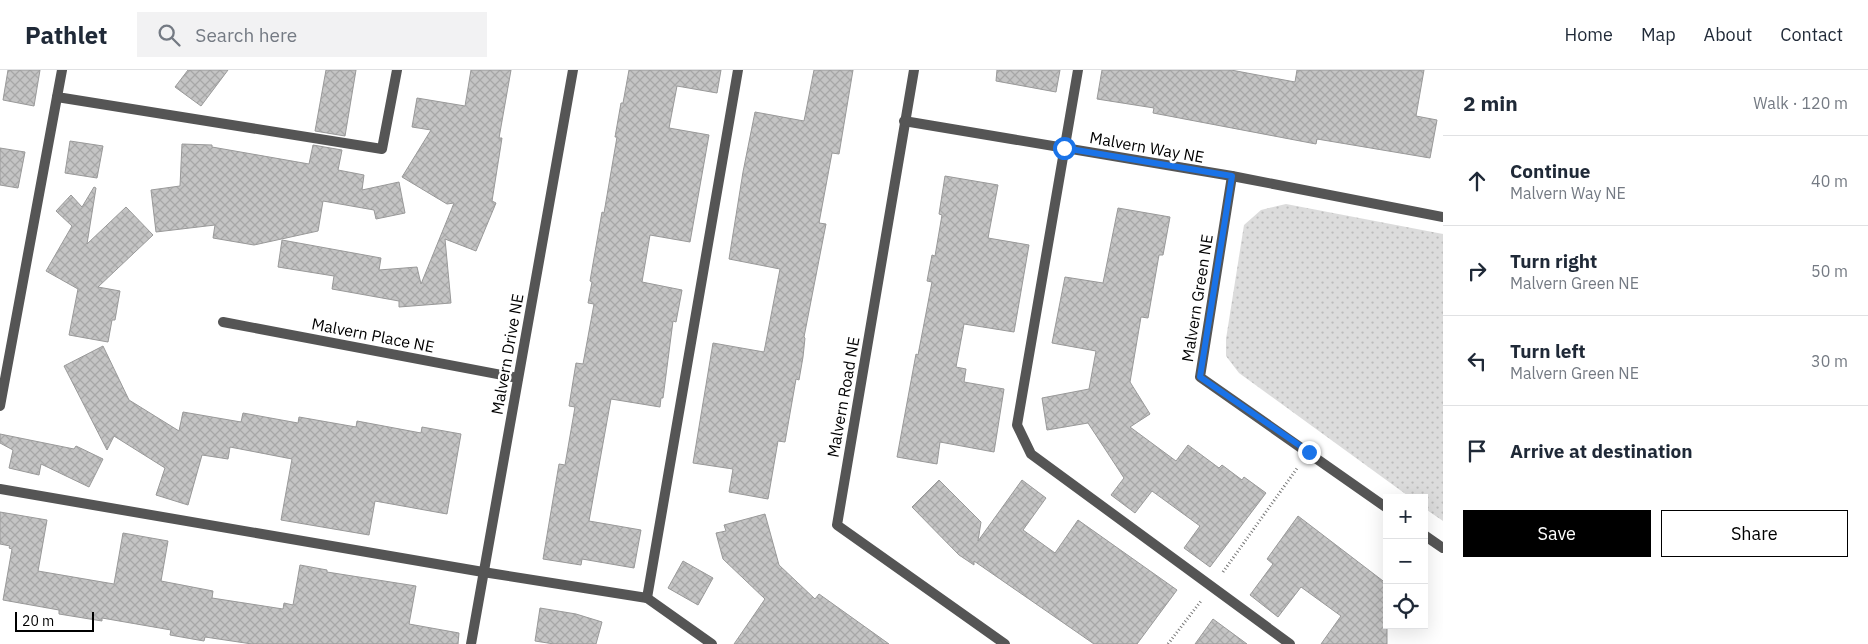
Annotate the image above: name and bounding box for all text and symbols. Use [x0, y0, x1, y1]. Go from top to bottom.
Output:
search box [137, 12, 487, 57]
text: Pathlet [25, 19, 107, 51]
icon: search [155, 21, 183, 49]
text: Search here [195, 23, 297, 47]
text: Home [1565, 23, 1613, 46]
text: Map [1641, 23, 1676, 46]
text: About [1704, 23, 1752, 46]
text: Contact [1780, 23, 1843, 46]
text: 2 min [1463, 89, 1518, 117]
text: Walk · 120 m [1753, 93, 1848, 113]
street label: Malvern Way NE [1088, 127, 1206, 167]
route start [1053, 137, 1076, 160]
text: Continue [1510, 159, 1590, 183]
icon: ahead [1463, 167, 1491, 195]
text: 40 m [1811, 171, 1848, 191]
text: Malvern Way NE [1510, 183, 1626, 203]
street label: Malvern Green NE [1177, 233, 1217, 363]
text: Turn right [1510, 249, 1597, 273]
icon: right [1463, 257, 1491, 285]
text: 50 m [1811, 261, 1848, 281]
text: Malvern Green NE [1510, 273, 1639, 293]
street label: Malvern Drive NE [487, 292, 527, 416]
street label: Malvern Place NE [310, 313, 436, 357]
street label: Malvern Road NE [823, 335, 863, 459]
text: Turn left [1510, 339, 1586, 363]
icon: left [1463, 347, 1491, 375]
text: 30 m [1811, 351, 1848, 371]
text: Malvern Green NE [1510, 363, 1639, 383]
icon: arrive [1463, 437, 1491, 465]
text: Arrive at destination [1510, 439, 1693, 463]
route end [1298, 441, 1321, 464]
map controls [1383, 494, 1428, 629]
button: + [1383, 494, 1428, 539]
button: Save [1463, 510, 1651, 557]
button: Share [1661, 510, 1848, 557]
button: − [1383, 539, 1428, 584]
button: locate [1383, 584, 1428, 629]
scale bar [15, 609, 94, 632]
text: 20 m [22, 612, 54, 630]

